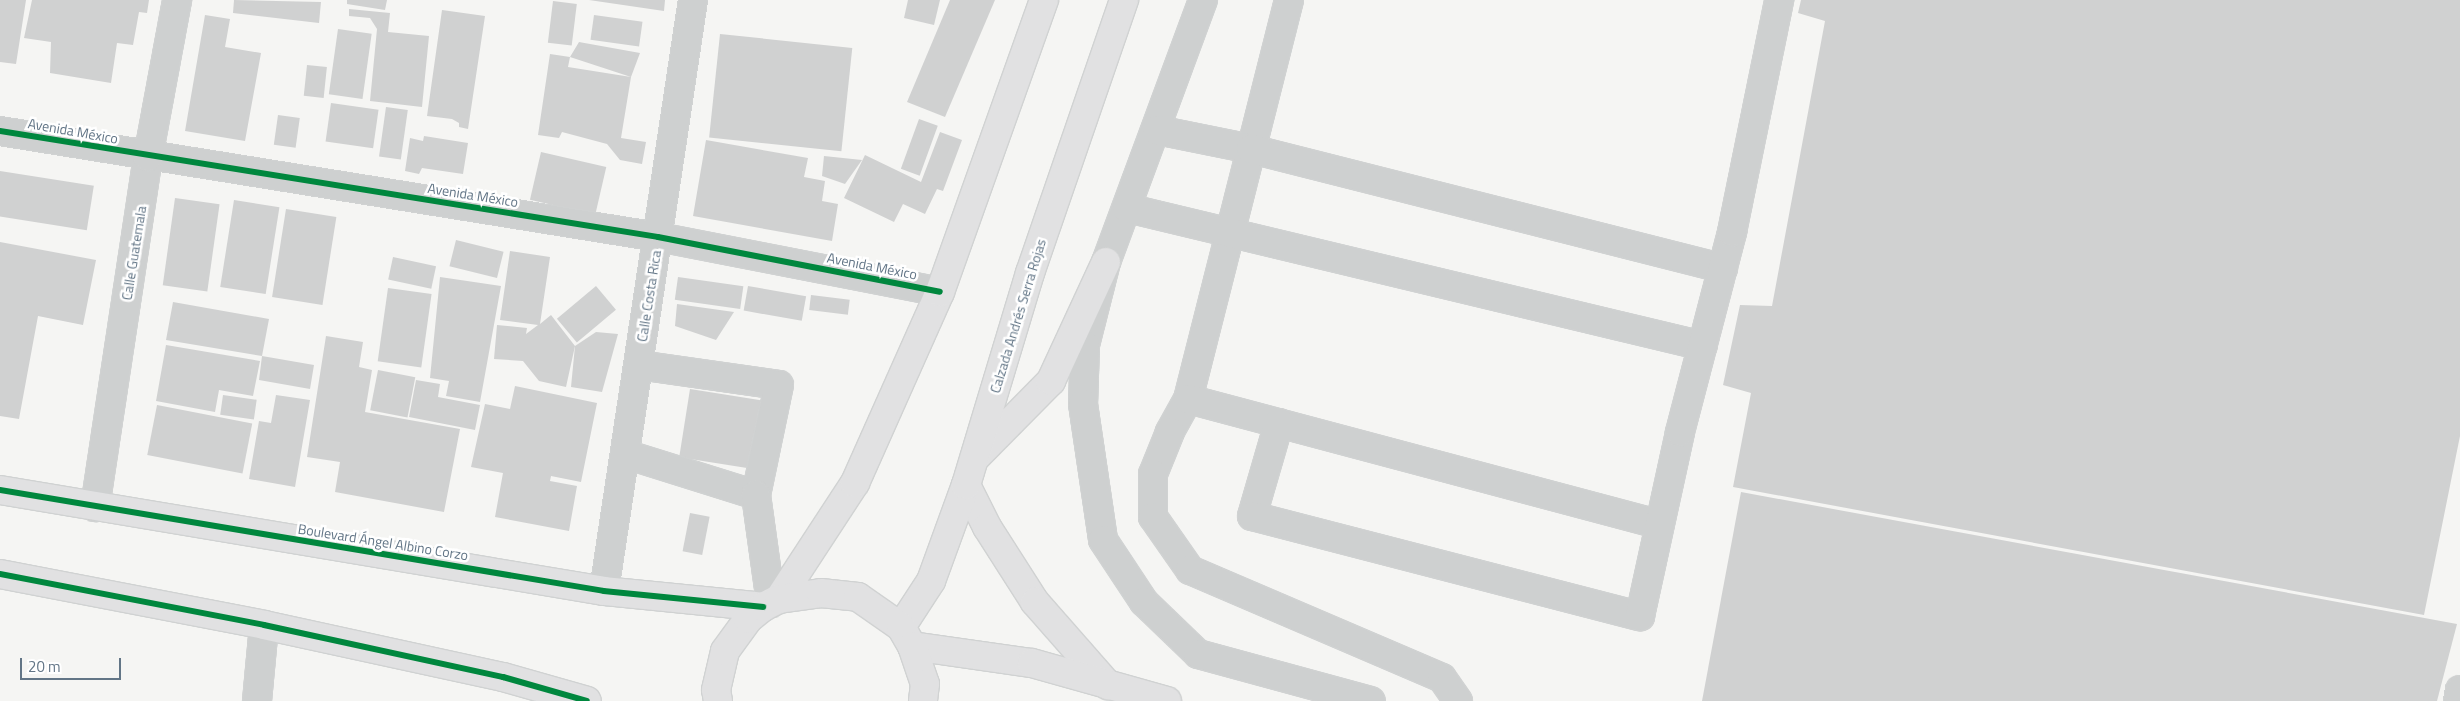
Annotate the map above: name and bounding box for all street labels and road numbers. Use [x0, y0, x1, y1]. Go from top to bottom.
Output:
street label: Avenida México [27, 115, 119, 147]
street label: Avenida México [427, 180, 519, 210]
street label: Calle Guatemala [118, 205, 150, 301]
street label: Calzada Andrés Serra Rojas [987, 237, 1049, 395]
street label: Calle Costa Rica [633, 249, 665, 343]
street label: Avenida México [826, 249, 918, 283]
street label: Boulevard Ángel Albino Corzo [297, 520, 469, 564]

